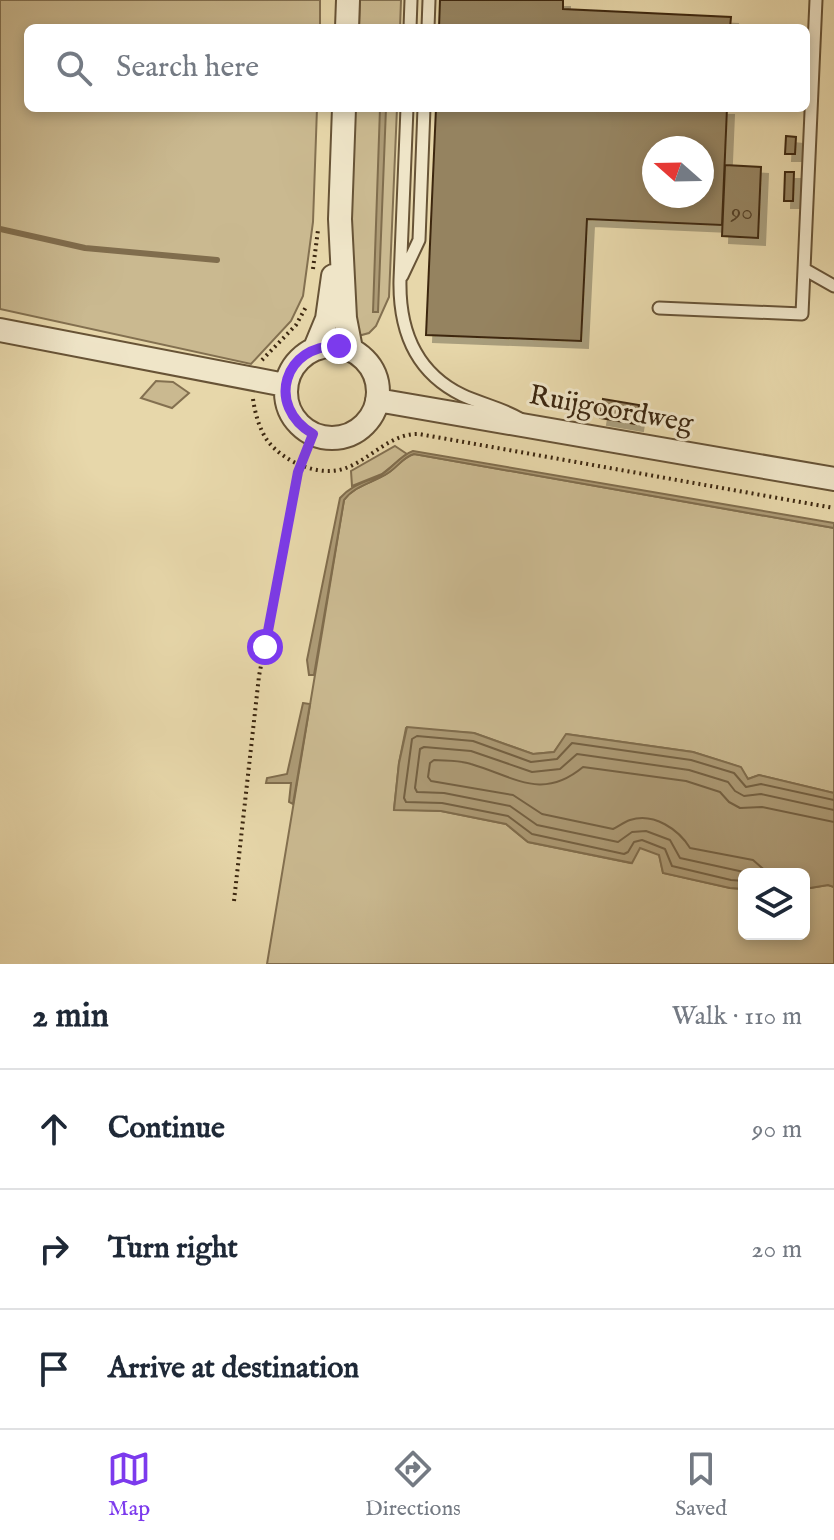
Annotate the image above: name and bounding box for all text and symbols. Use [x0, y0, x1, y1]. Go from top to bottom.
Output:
search box [24, 24, 810, 112]
icon: search [52, 46, 96, 90]
text: Search here [116, 49, 259, 87]
north arrow [642, 136, 714, 208]
house number: 90 [730, 197, 753, 228]
route end [321, 328, 357, 364]
street label: Ruijgoordweg [526, 378, 697, 442]
route start [247, 629, 283, 665]
map controls [738, 868, 810, 940]
button: layers [738, 868, 810, 940]
text: 2 min [32, 995, 109, 1038]
text: Walk · 110 m [672, 1000, 802, 1033]
icon: ahead [32, 1107, 76, 1151]
text: Continue [108, 1110, 225, 1148]
text: 90 m [752, 1113, 802, 1146]
icon: right [32, 1227, 76, 1271]
text: Turn right [108, 1230, 238, 1268]
text: 20 m [751, 1233, 802, 1266]
icon: arrive [32, 1347, 76, 1391]
text: Arrive at destination [108, 1350, 359, 1388]
tab: Map [107, 1447, 151, 1523]
tab: Directions [365, 1447, 461, 1523]
tab: Saved [675, 1447, 727, 1523]

